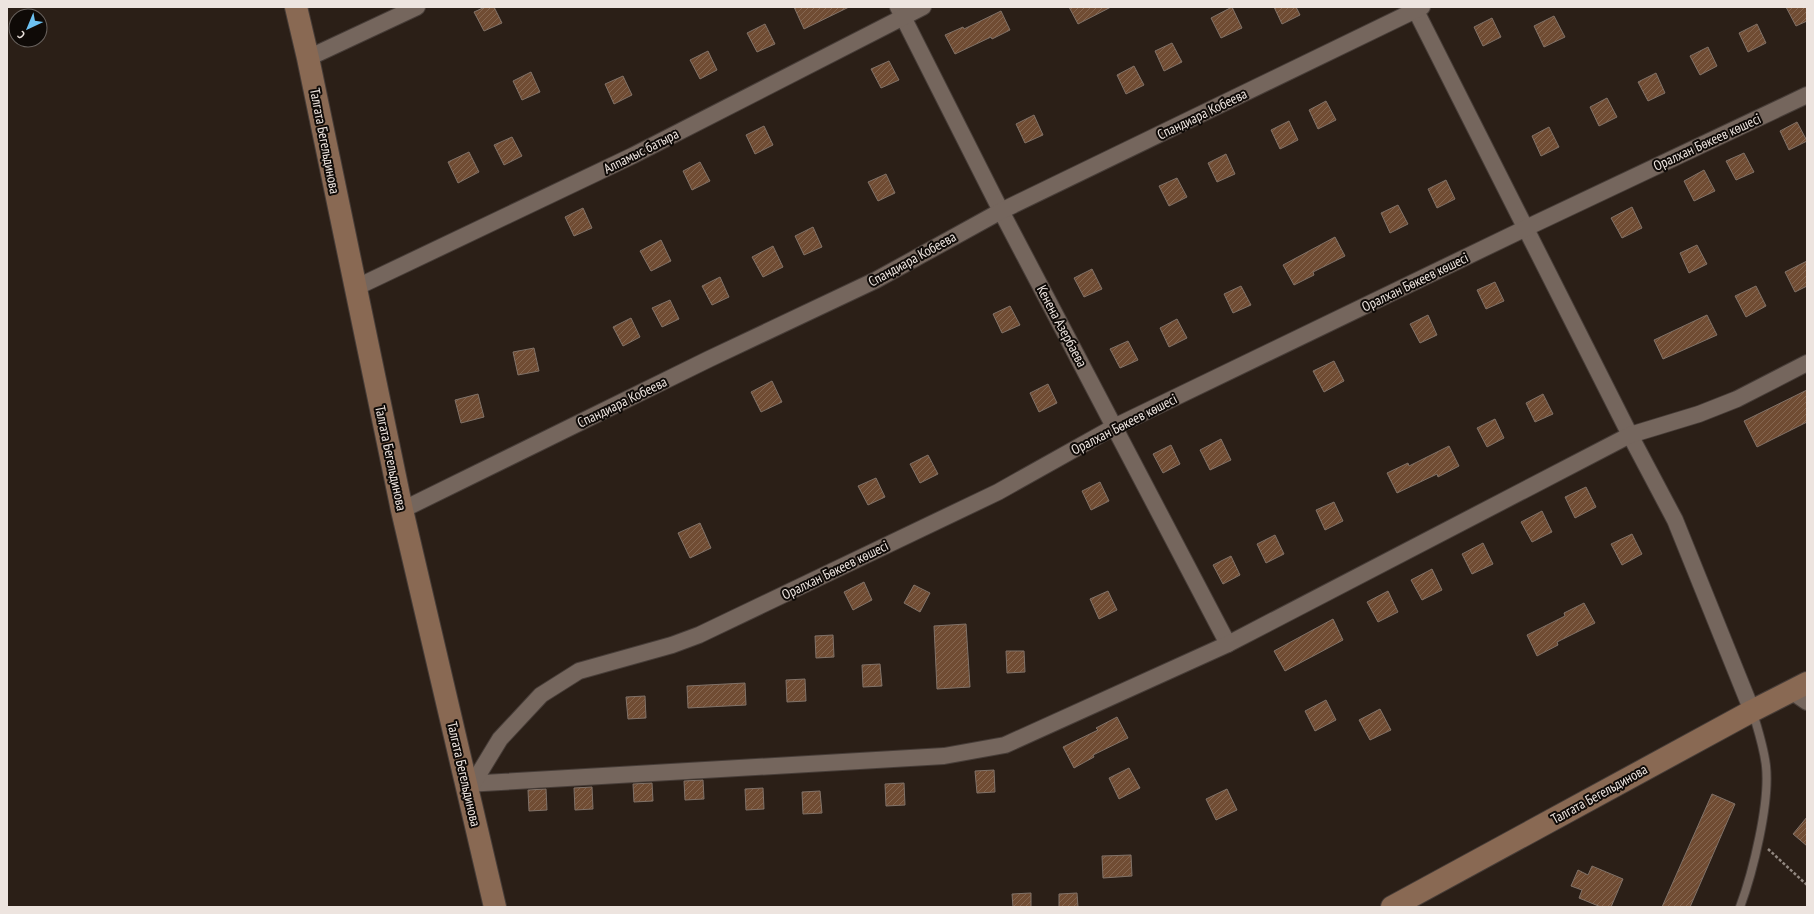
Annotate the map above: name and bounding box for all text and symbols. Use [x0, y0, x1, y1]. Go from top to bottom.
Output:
north arrow [8, 8, 48, 48]
text: С [14, 28, 28, 42]
street label: Спандиара Кобеева [1154, 84, 1250, 144]
street label: Талгата Бегельдинова [306, 87, 344, 195]
street label: Оралхан Бөкеев көшесі [1650, 109, 1764, 175]
street label: Алпамыс батыра [600, 124, 682, 178]
street label: Спандиара Кобеева [865, 227, 959, 291]
street label: Оралхан Бөкеев көшесі [1359, 248, 1471, 316]
street label: Кенена Азербаева [1033, 282, 1091, 370]
street label: Спандиара Кобеева [574, 372, 670, 432]
street label: Оралхан Бөкеев көшесі [1068, 390, 1180, 458]
street label: Талгата Бегельдинова [371, 404, 411, 512]
street label: Оралхан Бөкеев көшесі [779, 536, 891, 604]
street label: Талгата Бегельдинова [443, 720, 485, 828]
street label: Талгата Бегельдинова [1548, 760, 1650, 828]

